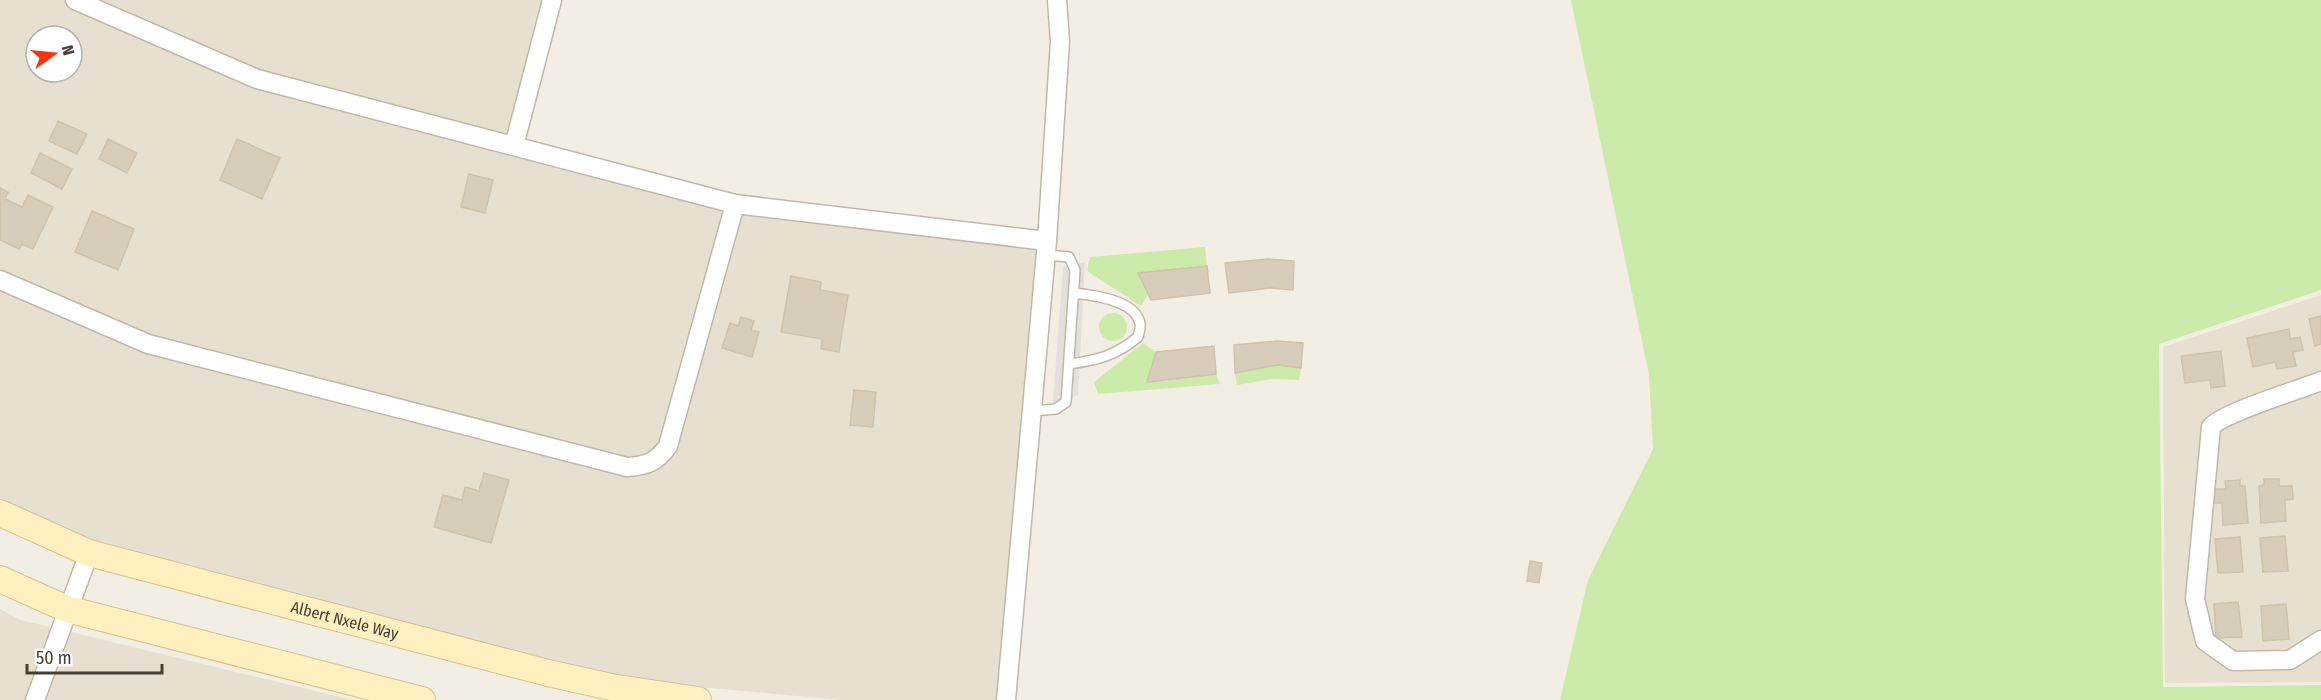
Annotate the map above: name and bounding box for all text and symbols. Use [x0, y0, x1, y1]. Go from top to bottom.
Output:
north arrow [24, 24, 84, 84]
text: N [58, 43, 78, 57]
street label: Albert Nxele Way [289, 597, 401, 644]
scale bar [27, 637, 162, 675]
text: 50 m [36, 647, 72, 669]

